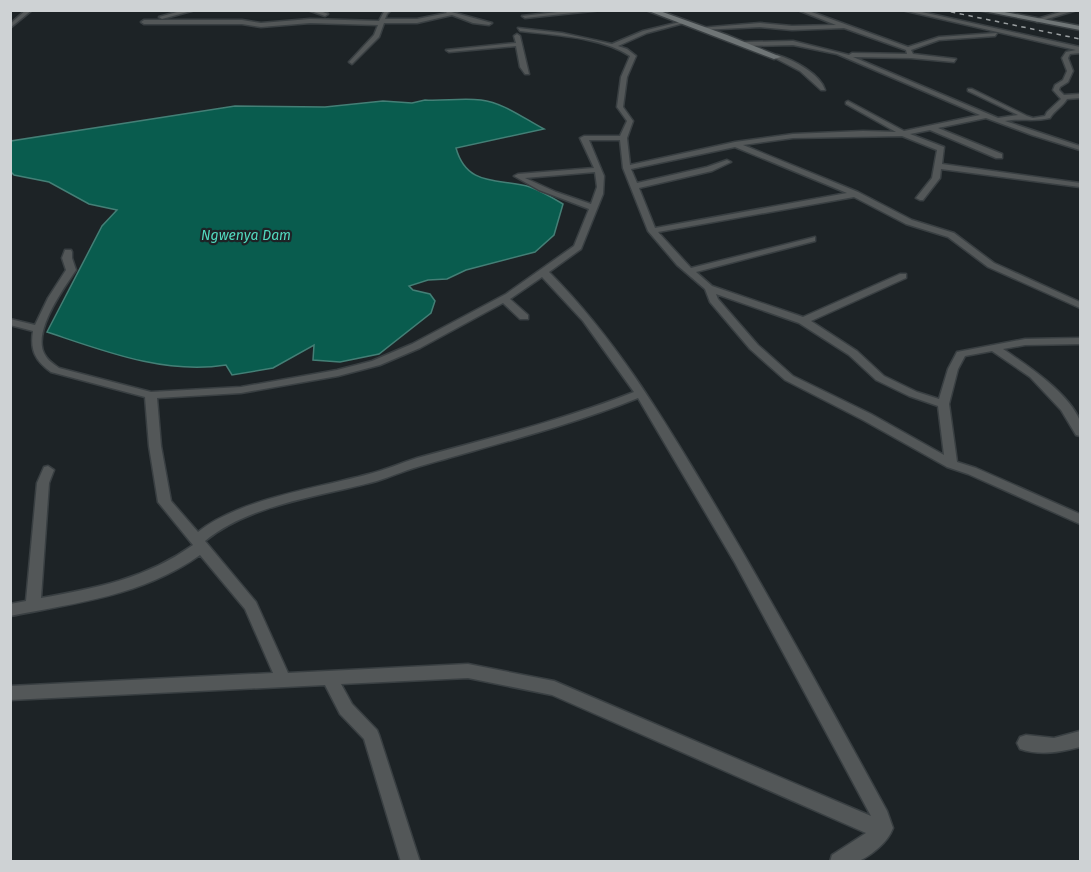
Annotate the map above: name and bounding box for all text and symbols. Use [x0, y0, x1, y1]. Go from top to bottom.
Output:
water label: Ngwenya Dam [201, 227, 291, 244]

